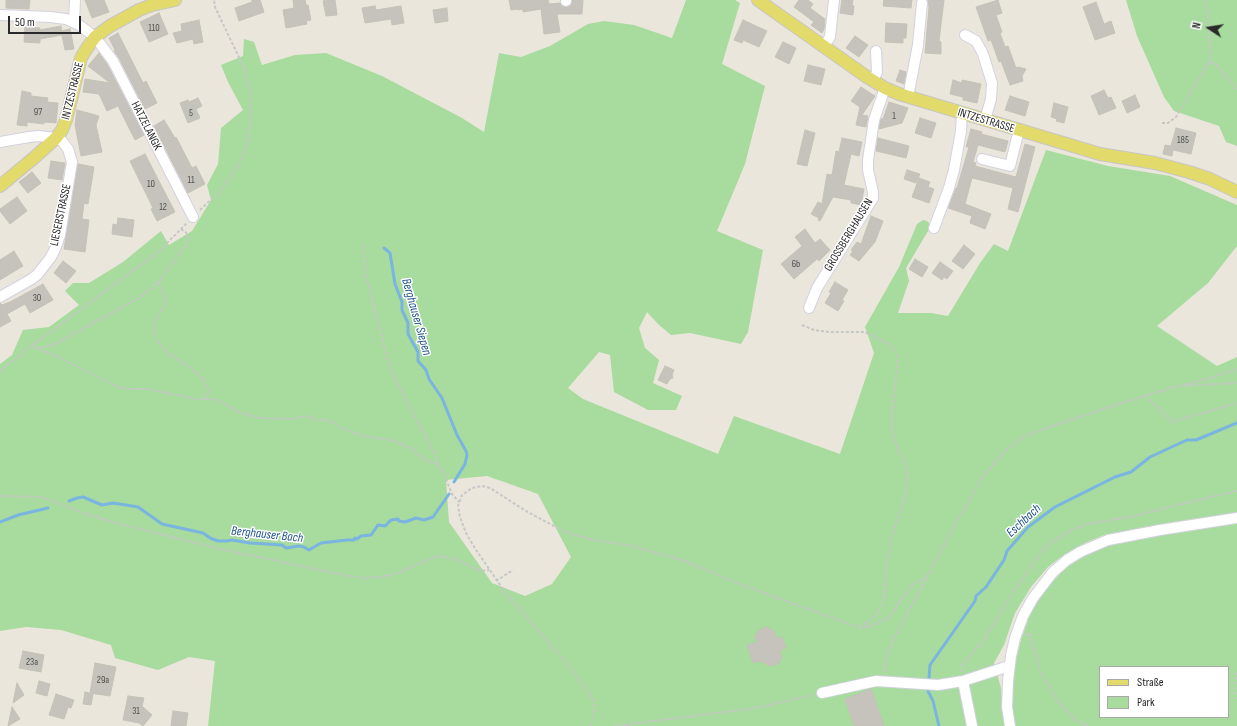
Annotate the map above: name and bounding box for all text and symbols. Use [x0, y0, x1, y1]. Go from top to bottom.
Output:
scale bar [10, 8, 83, 34]
north arrow [1189, 8, 1229, 48]
text: 50 m [15, 15, 35, 30]
text: N [1190, 21, 1204, 30]
house number: 110 [148, 22, 160, 34]
street label: INTZESTRASSE [59, 61, 87, 121]
street label: HATZELANGK [128, 99, 164, 153]
house number: 97 [34, 106, 42, 118]
street label: INTZESTRASSE [956, 106, 1016, 136]
house number: 5 [189, 107, 193, 119]
house number: 1 [892, 110, 896, 122]
house number: 185 [1177, 134, 1189, 146]
house number: 11 [188, 174, 194, 186]
house number: 10 [147, 178, 155, 190]
street label: LIESERSTRASSE [47, 183, 75, 247]
street label: GROSSBERGHAUSEN [822, 196, 876, 274]
house number: 12 [159, 201, 167, 213]
house number: 6b [792, 258, 800, 270]
water label: Berghauser Siepen [398, 277, 434, 357]
house number: 30 [33, 292, 41, 304]
water label: Eschbach [1004, 501, 1044, 541]
water label: Berghauser Bach [230, 523, 304, 547]
house number: 23a [26, 656, 38, 668]
legend [1099, 666, 1229, 718]
house number: 29a [97, 674, 109, 686]
text: Straße [1137, 675, 1164, 690]
text: Park [1137, 695, 1155, 710]
house number: 31 [132, 705, 140, 717]

